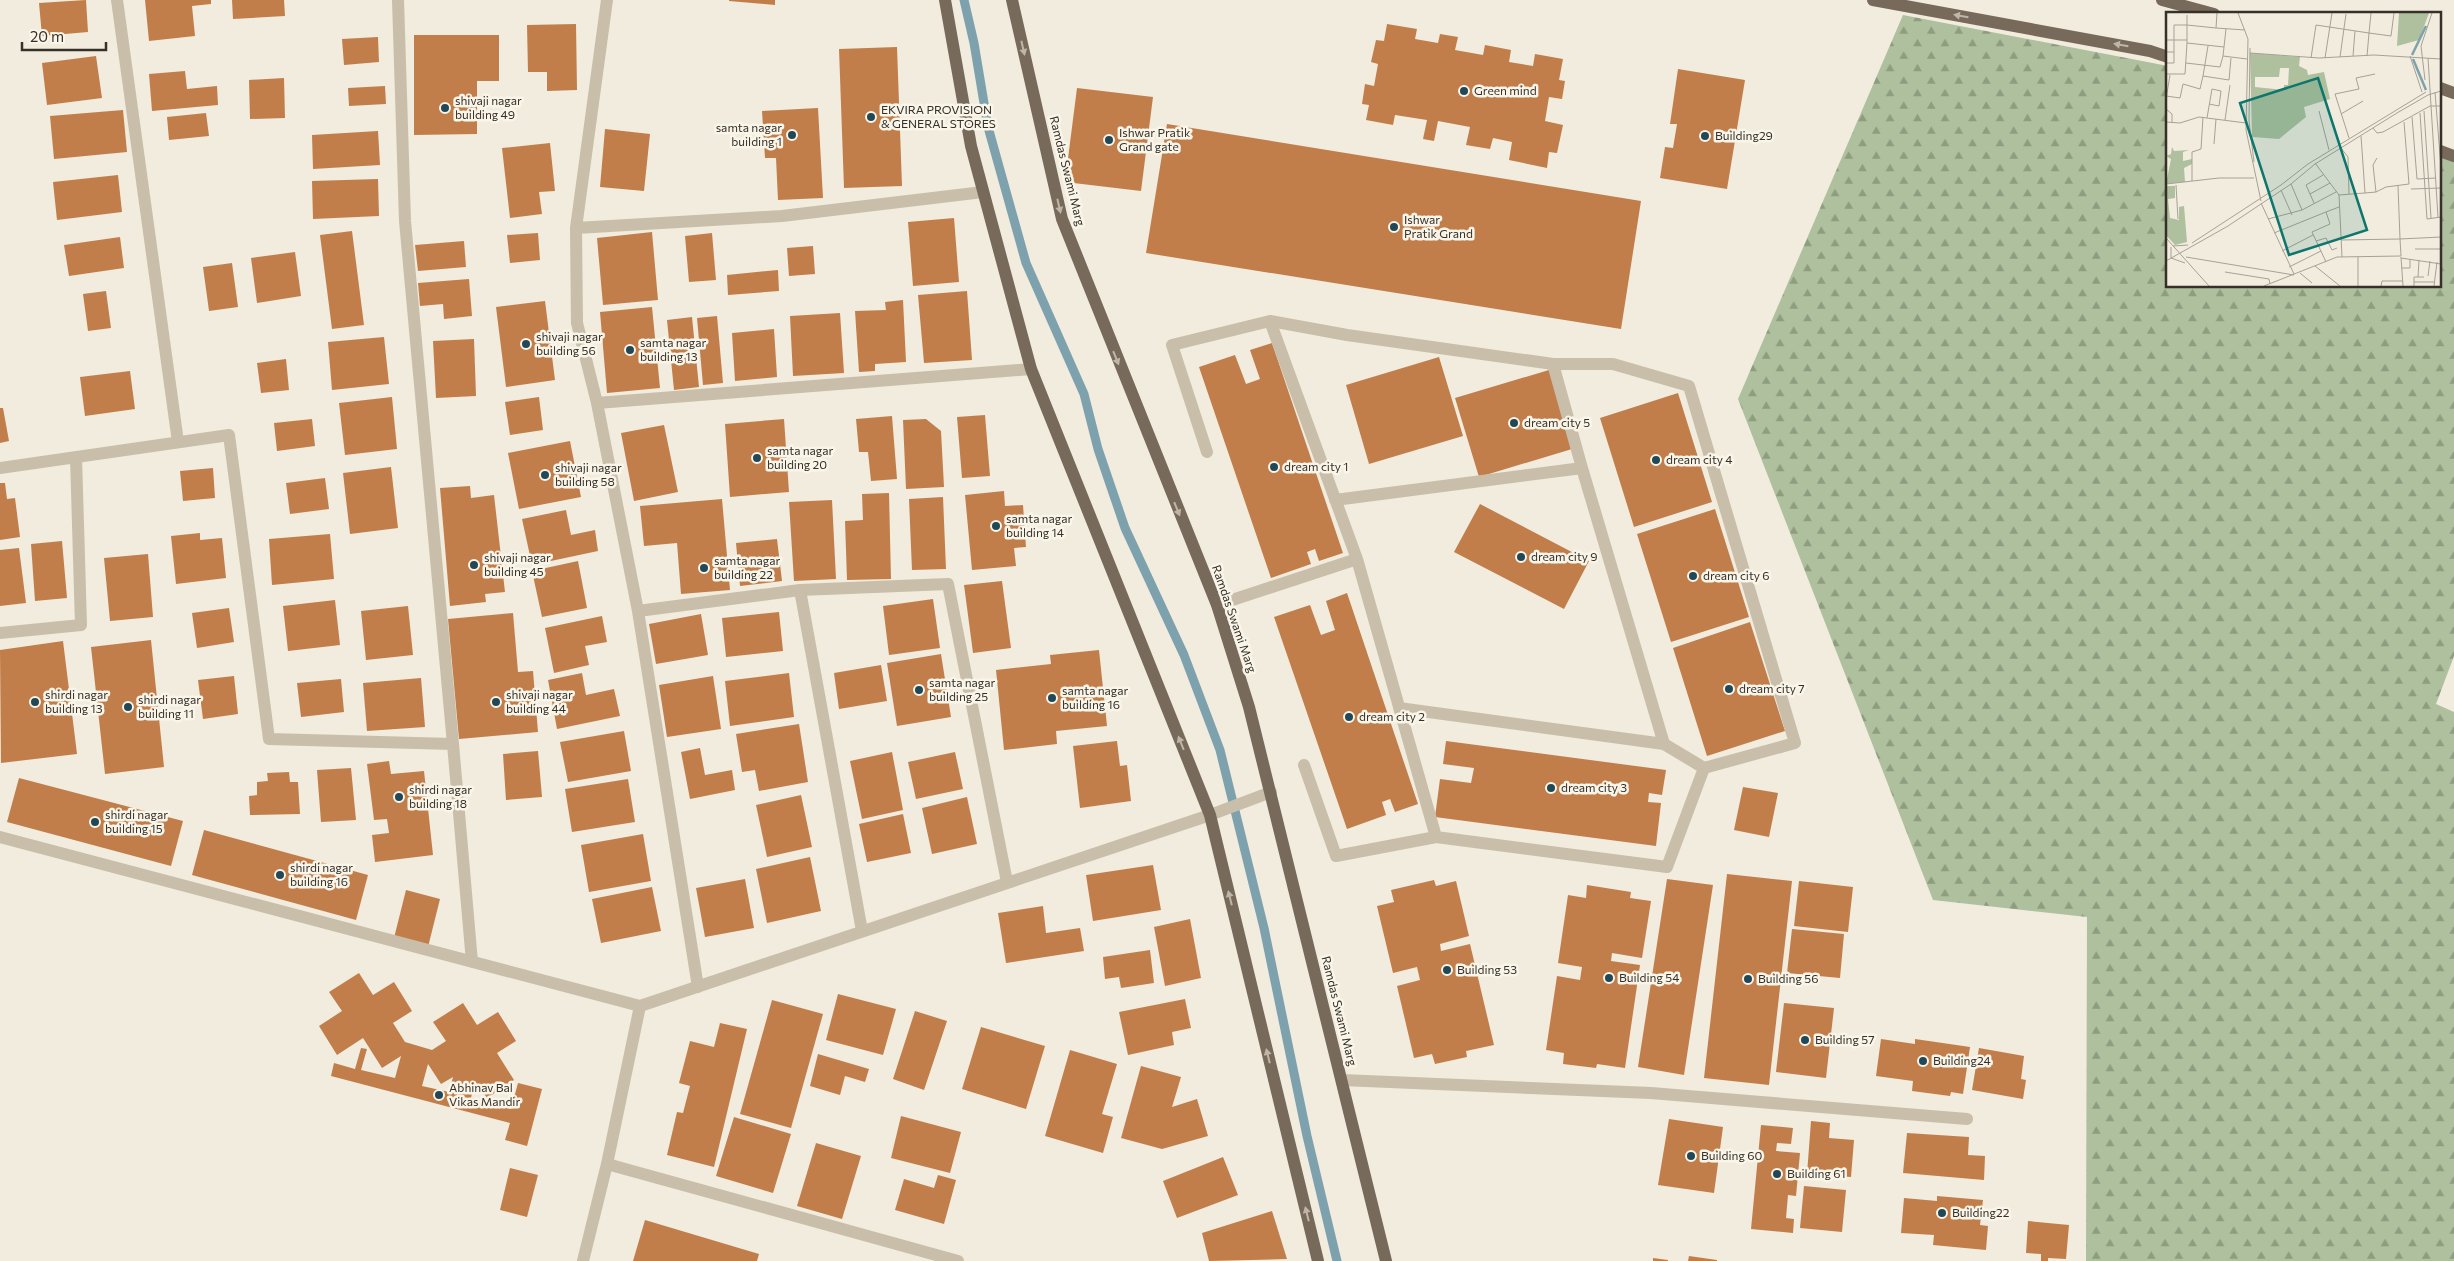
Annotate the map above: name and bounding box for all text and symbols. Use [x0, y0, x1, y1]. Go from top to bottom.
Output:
one-way arrow [1952, 12, 1968, 20]
inset map [2166, 12, 2442, 288]
scale bar [22, 20, 106, 52]
text: 20 m [30, 27, 64, 45]
one-way arrow [1019, 40, 1027, 55]
one-way arrow [2112, 41, 2128, 49]
place label: Green mind [1474, 83, 1537, 97]
marker: Green mind [1458, 85, 1470, 97]
place label: shivaji nagar building 49 [455, 93, 522, 121]
marker: shivaji nagar building 49 [439, 102, 451, 114]
place label: EKVIRA PROVISION & GENERAL STORES [881, 102, 996, 130]
marker: EKVIRA PROVISION & GENERAL STORES [865, 111, 877, 123]
street label: Ramdas Swami Marg [1048, 114, 1089, 228]
place label: samta nagar building 1 [716, 120, 782, 148]
place label: Ishwar Pratik Grand gate [1119, 125, 1191, 153]
place label: Building29 [1715, 128, 1773, 142]
marker: samta nagar building 1 [786, 129, 798, 141]
marker: Building29 [1699, 130, 1711, 142]
marker: Ishwar Pratik Grand gate [1103, 134, 1115, 146]
one-way arrow [1055, 198, 1063, 213]
place label: Ishwar Pratik Grand [1404, 212, 1473, 240]
marker: Ishwar Pratik Grand [1388, 221, 1400, 233]
place label: shivaji nagar building 56 [536, 329, 603, 357]
place label: samta nagar building 13 [640, 335, 707, 363]
marker: shivaji nagar building 56 [520, 338, 532, 350]
marker: samta nagar building 13 [624, 344, 636, 356]
one-way arrow [1113, 351, 1121, 365]
place label: dream city 5 [1524, 415, 1590, 429]
marker: dream city 5 [1508, 417, 1520, 429]
place label: samta nagar building 20 [767, 443, 834, 471]
marker: samta nagar building 20 [751, 452, 763, 464]
place label: dream city 4 [1666, 452, 1733, 466]
marker: dream city 4 [1650, 454, 1662, 466]
place label: dream city 1 [1284, 459, 1348, 473]
place label: shivaji nagar building 58 [555, 460, 622, 488]
marker: dream city 1 [1268, 461, 1280, 473]
marker: shivaji nagar building 58 [539, 469, 551, 481]
one-way arrow [1174, 501, 1182, 516]
place label: samta nagar building 14 [1006, 511, 1073, 539]
marker: samta nagar building 14 [990, 520, 1002, 532]
place label: dream city 9 [1531, 549, 1598, 563]
place label: shivaji nagar building 45 [484, 550, 551, 578]
marker: dream city 9 [1515, 551, 1527, 563]
place label: samta nagar building 22 [714, 553, 781, 581]
marker: shivaji nagar building 45 [468, 559, 480, 571]
marker: samta nagar building 22 [698, 562, 710, 574]
street label: Ramdas Swami Marg [1210, 563, 1260, 675]
place label: dream city 6 [1703, 568, 1770, 582]
marker: dream city 6 [1687, 570, 1699, 582]
place label: samta nagar building 25 [929, 675, 996, 703]
place label: dream city 7 [1739, 681, 1805, 695]
place label: samta nagar building 16 [1062, 683, 1129, 711]
marker: dream city 7 [1723, 683, 1735, 695]
marker: samta nagar building 25 [913, 684, 925, 696]
place label: shirdi nagar building 13 [45, 687, 108, 715]
place label: shivaji nagar building 44 [506, 687, 573, 715]
place label: shirdi nagar building 11 [138, 692, 201, 720]
marker: samta nagar building 16 [1046, 692, 1058, 704]
marker: shirdi nagar building 13 [29, 696, 41, 708]
marker: shivaji nagar building 44 [490, 696, 502, 708]
marker: shirdi nagar building 11 [122, 701, 134, 713]
place label: dream city 2 [1359, 709, 1425, 723]
marker: dream city 2 [1343, 711, 1355, 723]
one-way arrow [1177, 735, 1185, 750]
place label: dream city 3 [1561, 780, 1627, 794]
place label: shirdi nagar building 18 [409, 782, 472, 810]
marker: dream city 3 [1545, 782, 1557, 794]
marker: shirdi nagar building 18 [393, 791, 405, 803]
place label: shirdi nagar building 15 [105, 807, 168, 835]
marker: shirdi nagar building 15 [89, 816, 101, 828]
place label: shirdi nagar building 16 [290, 860, 353, 888]
marker: shirdi nagar building 16 [274, 869, 286, 881]
one-way arrow [1226, 890, 1234, 905]
street label: Ramdas Swami Marg [1320, 954, 1361, 1068]
place label: Building 53 [1457, 962, 1517, 976]
marker: Building 53 [1441, 964, 1453, 976]
place label: Building 54 [1619, 970, 1679, 984]
place label: Building 56 [1758, 971, 1818, 985]
marker: Building 54 [1603, 972, 1615, 984]
marker: Building 56 [1742, 973, 1754, 985]
place label: Building 57 [1815, 1032, 1875, 1046]
marker: Building 57 [1799, 1034, 1811, 1046]
one-way arrow [1264, 1048, 1272, 1063]
place label: Building24 [1933, 1053, 1991, 1067]
marker: Building24 [1917, 1055, 1929, 1067]
place label: Abhinav Bal Vikas Mandir [449, 1080, 520, 1108]
marker: Abhinav Bal Vikas Mandir [433, 1089, 445, 1101]
place label: Building 60 [1701, 1148, 1763, 1162]
marker: Building 60 [1685, 1150, 1697, 1162]
place label: Building 61 [1787, 1166, 1846, 1180]
marker: Building 61 [1771, 1168, 1783, 1180]
place label: Building22 [1952, 1205, 2010, 1219]
one-way arrow [1303, 1206, 1311, 1221]
marker: Building22 [1936, 1207, 1948, 1219]

